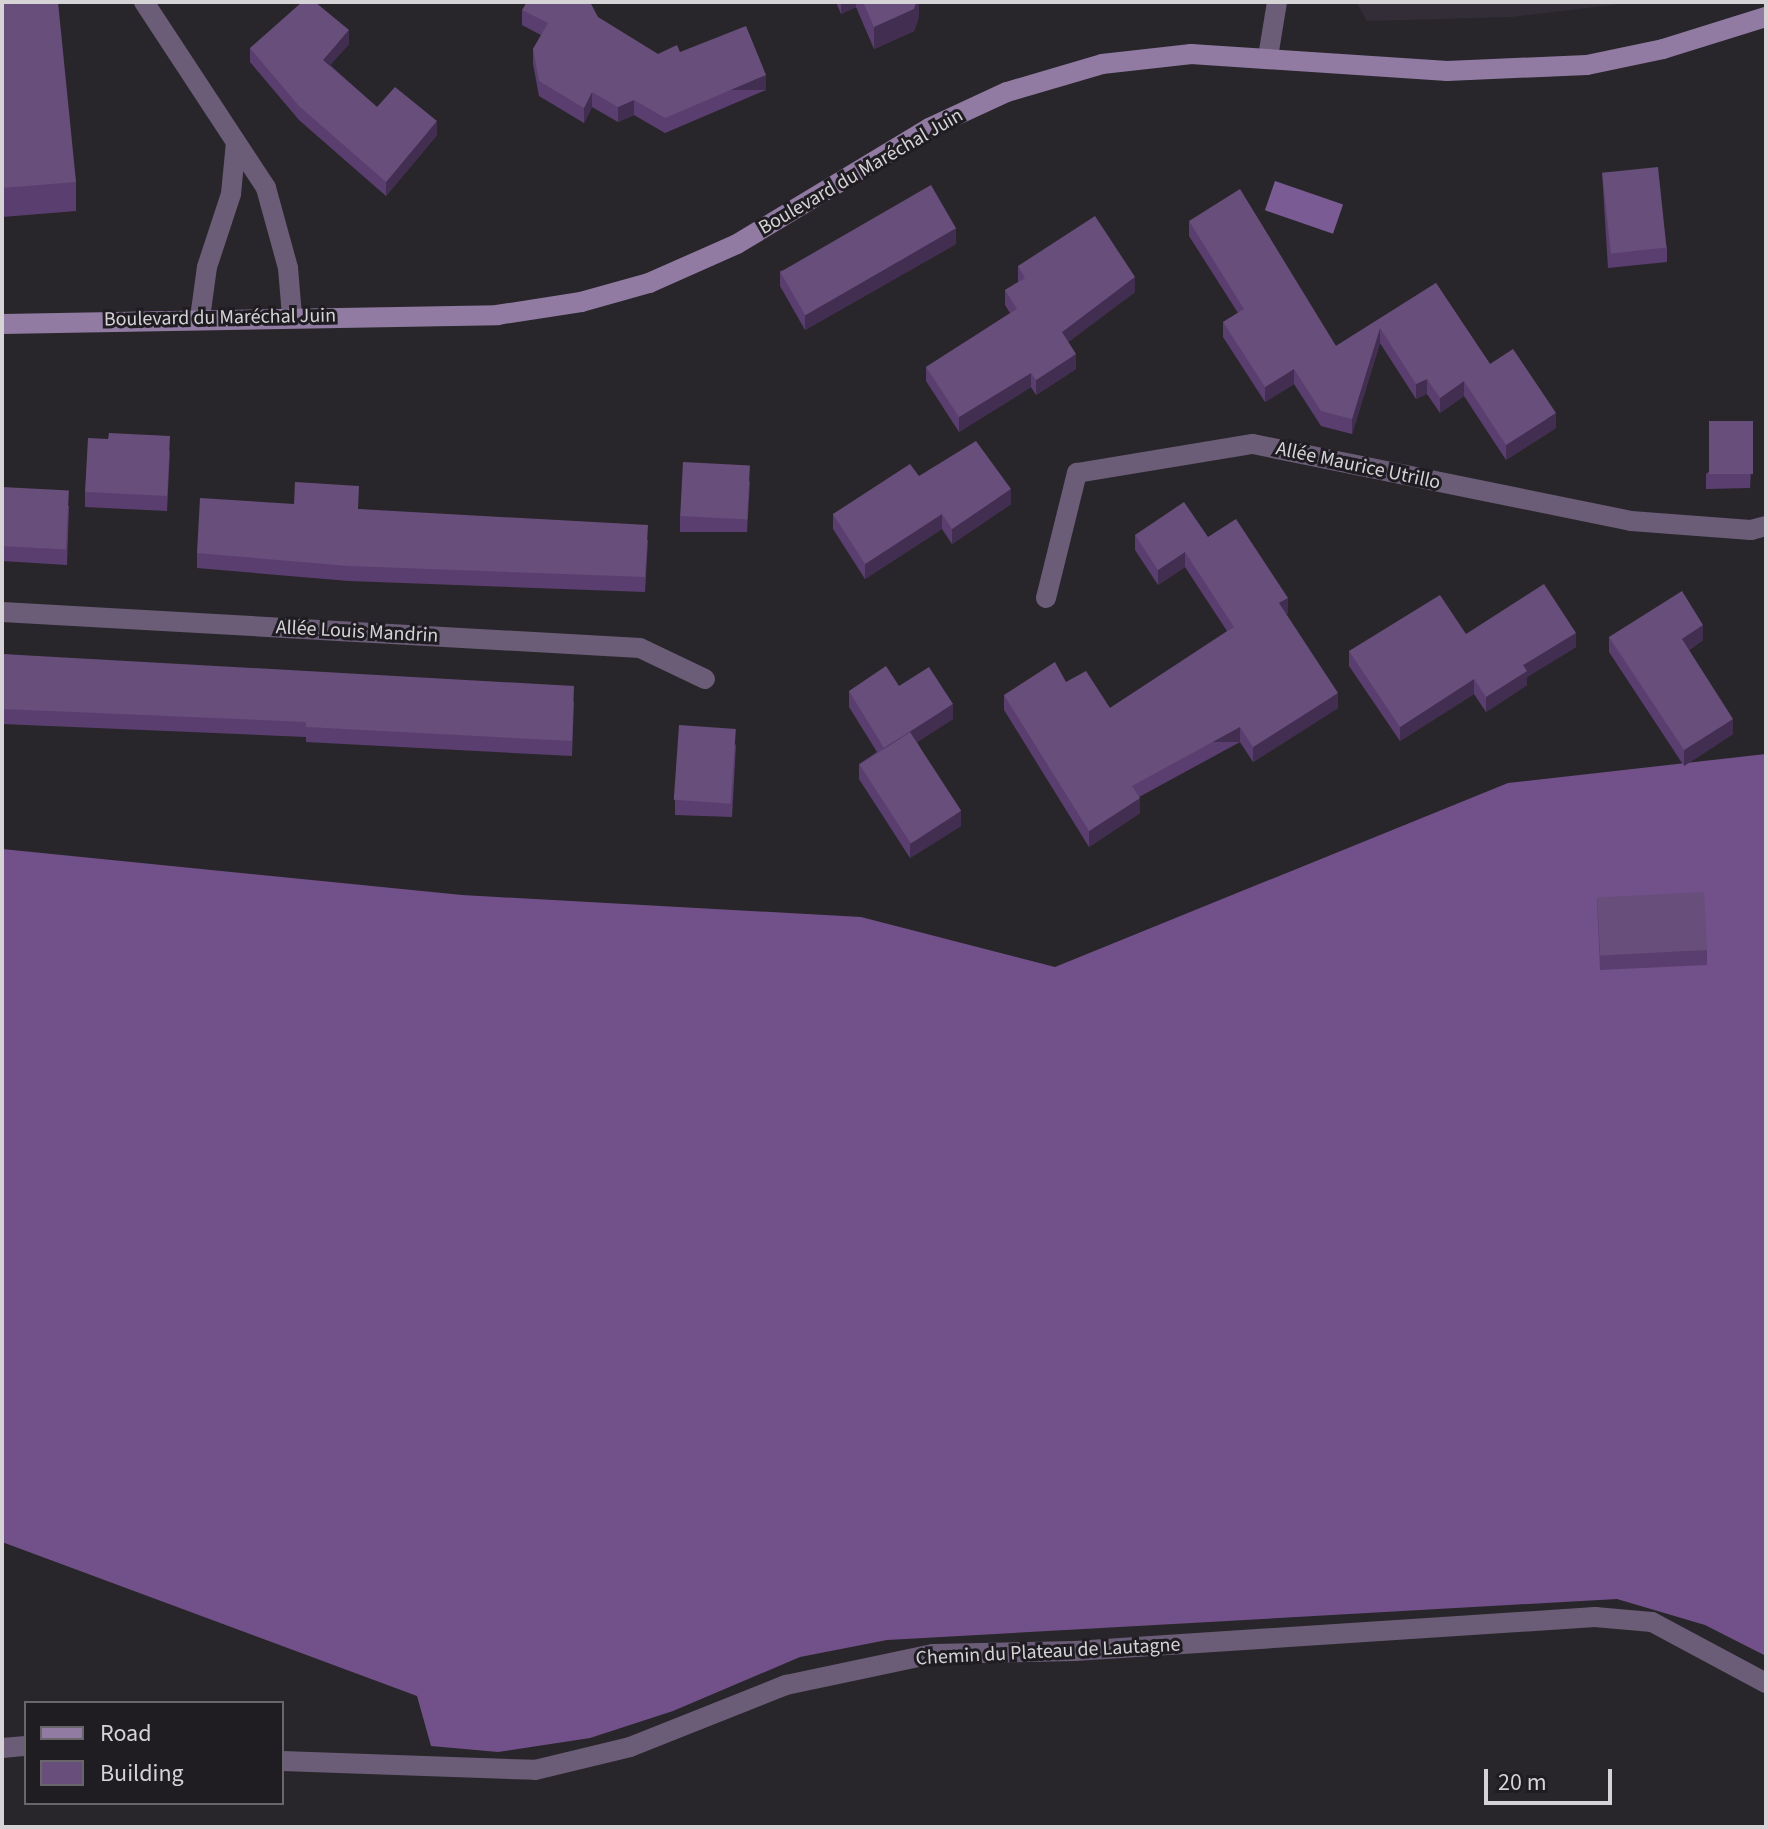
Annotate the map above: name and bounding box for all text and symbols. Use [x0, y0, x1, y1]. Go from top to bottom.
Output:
street label: Boulevard du Maréchal Juin [754, 104, 968, 240]
street label: Boulevard du Maréchal Juin [104, 304, 336, 332]
street label: Allée Maurice Utrillo [1274, 437, 1442, 495]
street label: Allée Louis Mandrin [275, 616, 439, 648]
street label: Chemin du Plateau de Lautagne [915, 1633, 1181, 1671]
legend [24, 1701, 284, 1805]
text: Road [100, 1716, 152, 1751]
scale bar [1488, 1753, 1616, 1803]
text: Building [100, 1756, 184, 1791]
text: 20 m [1498, 1765, 1547, 1800]

